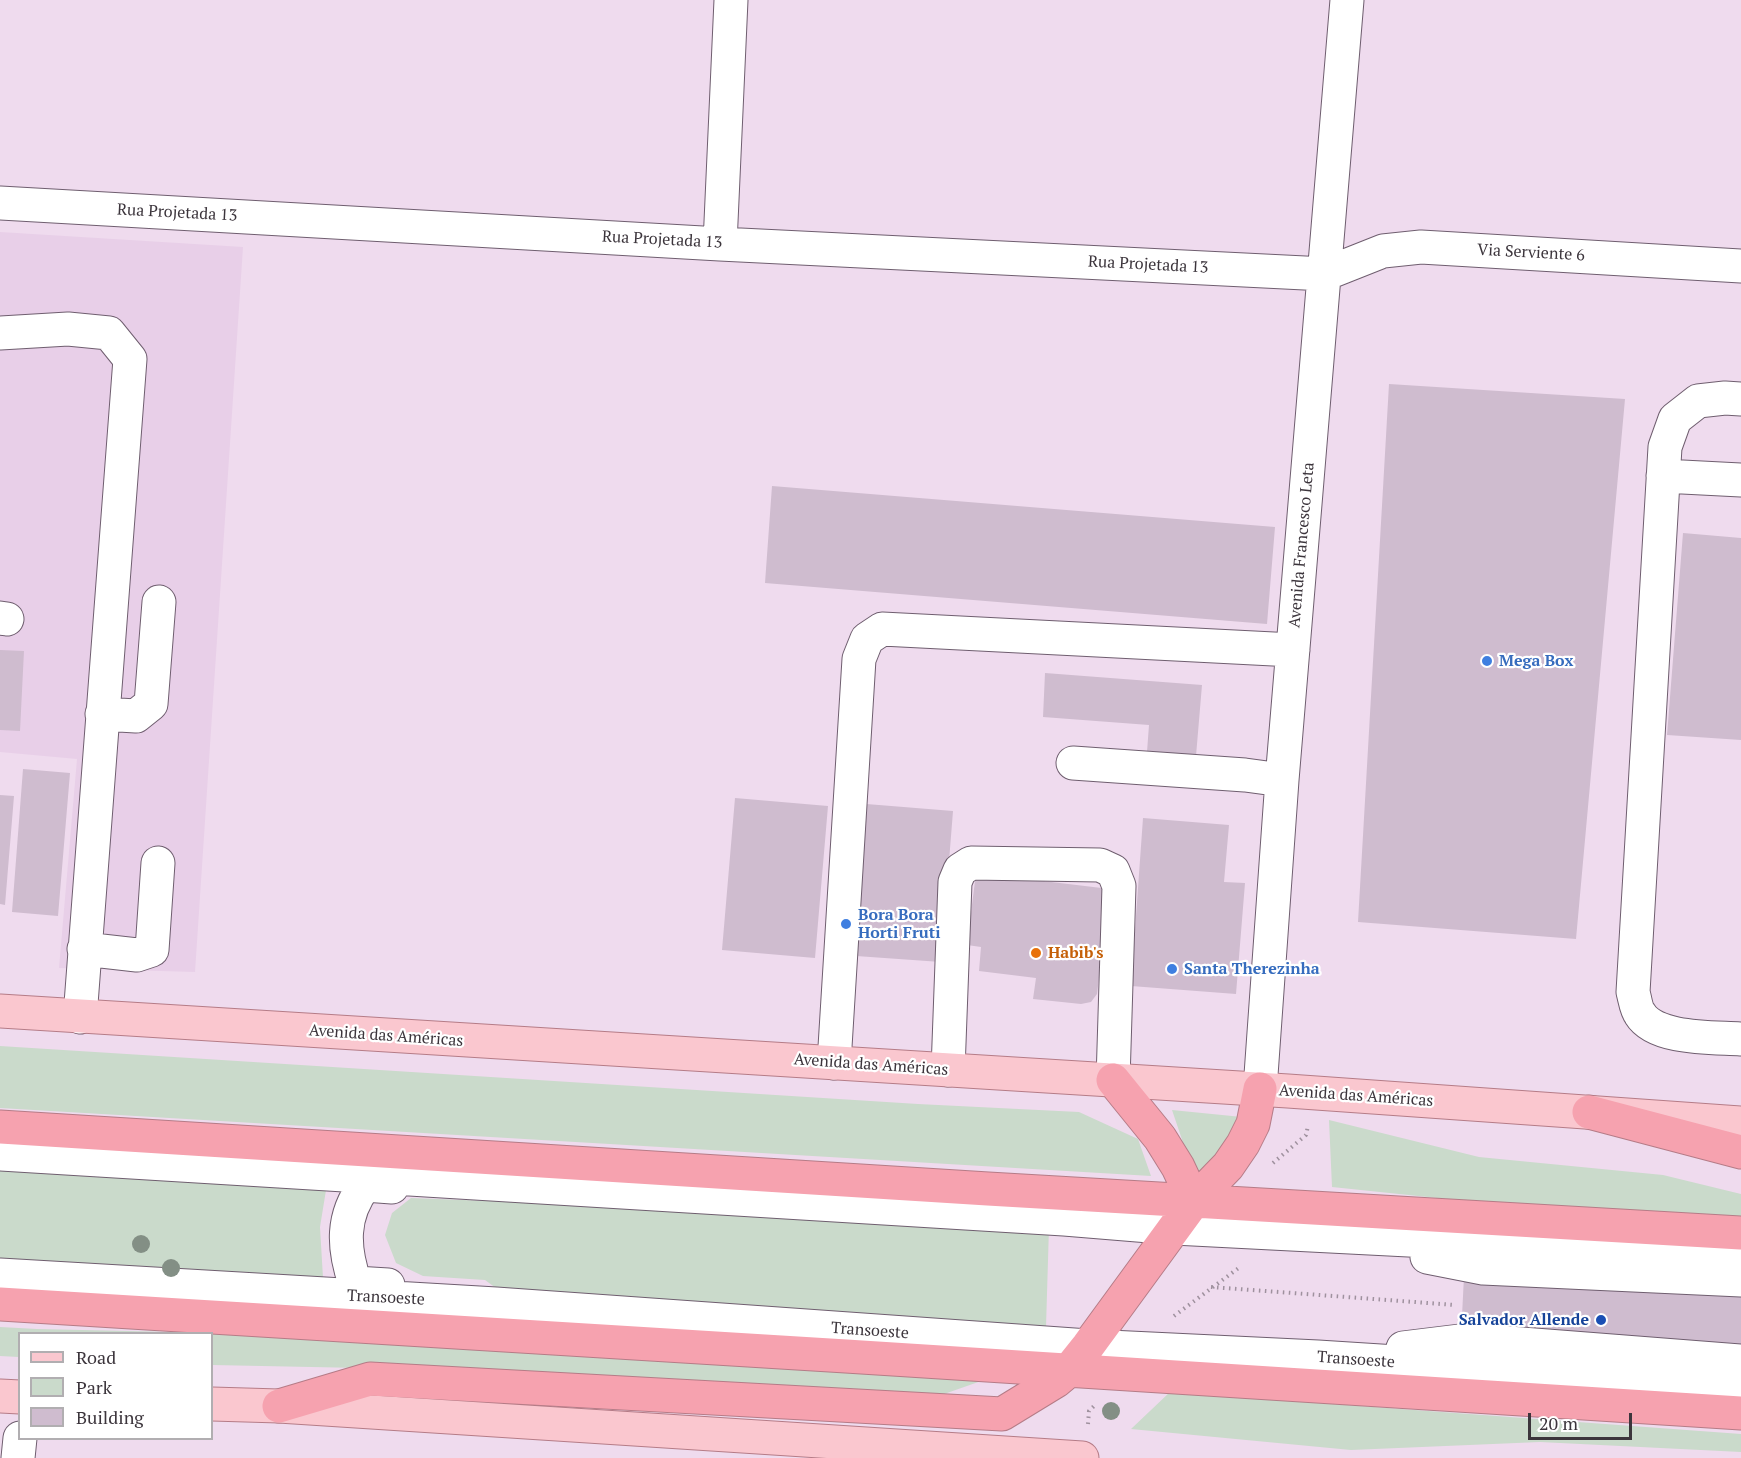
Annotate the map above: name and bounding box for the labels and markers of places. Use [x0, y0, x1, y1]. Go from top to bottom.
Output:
place label: Mega Box [1499, 651, 1573, 671]
marker: Mega Box [1480, 654, 1494, 668]
place label: Bora Bora Horti Fruti [858, 905, 940, 943]
marker: Bora Bora Horti Fruti [839, 917, 853, 931]
place label: Habib's [1048, 943, 1104, 963]
marker: Habib's [1029, 946, 1043, 960]
place label: Santa Therezinha [1184, 959, 1320, 979]
marker: Santa Therezinha [1165, 962, 1179, 976]
place label: Salvador Allende [1459, 1310, 1589, 1330]
marker: Salvador Allende [1594, 1313, 1608, 1327]

